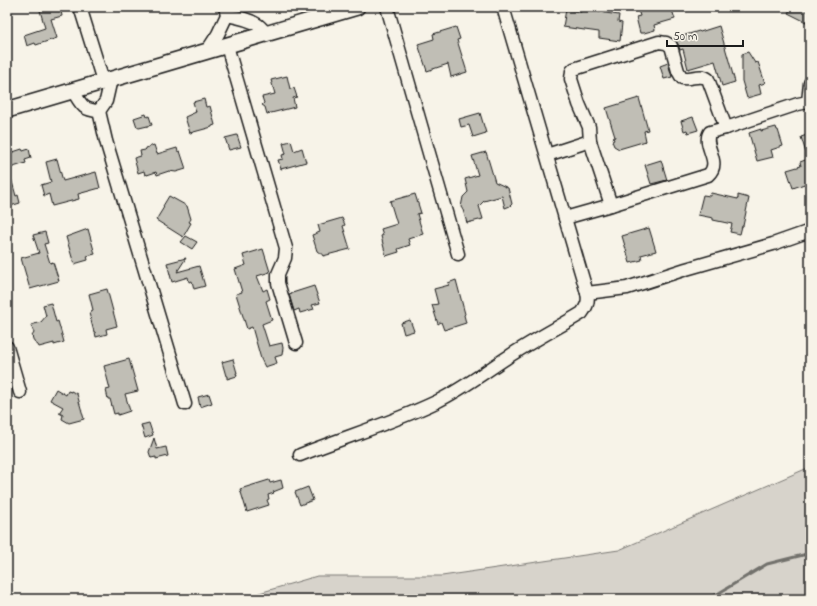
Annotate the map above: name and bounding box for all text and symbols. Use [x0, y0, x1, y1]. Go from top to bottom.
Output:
scale bar [667, 22, 743, 48]
text: 50 m [673, 28, 697, 46]

